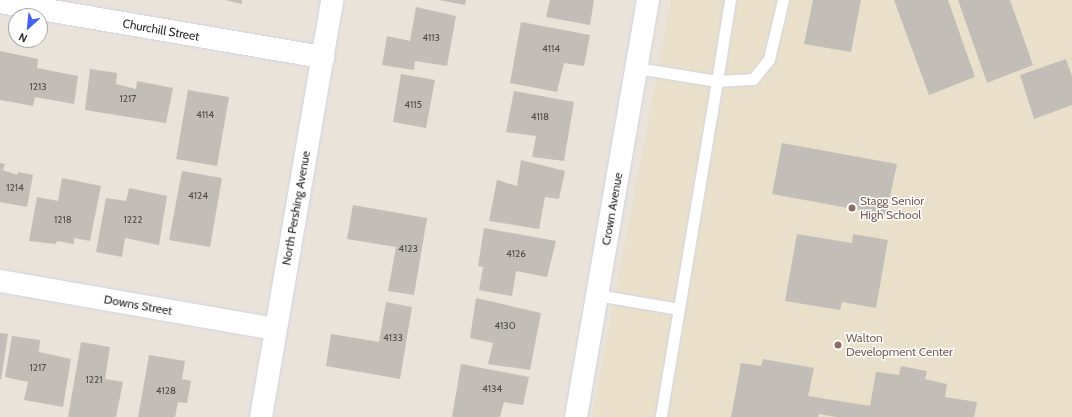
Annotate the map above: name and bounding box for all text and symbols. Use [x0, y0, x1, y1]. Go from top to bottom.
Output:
north arrow [8, 8, 48, 48]
street label: Churchill Street [122, 16, 200, 44]
text: N [16, 30, 30, 46]
house number: 4113 [422, 32, 440, 44]
house number: 4114 [542, 43, 560, 55]
house number: 1213 [29, 81, 47, 93]
house number: 1217 [120, 93, 136, 105]
house number: 4115 [404, 99, 422, 111]
house number: 4114 [196, 109, 214, 121]
house number: 4118 [531, 111, 549, 123]
street label: North Pershing Avenue [279, 150, 313, 266]
street label: Crown Avenue [599, 171, 625, 247]
house number: 1214 [6, 182, 24, 194]
house number: 4124 [188, 190, 208, 202]
place label: Stagg Senior High School [860, 194, 924, 222]
marker: Stagg Senior High School [847, 203, 857, 213]
house number: 1218 [54, 214, 72, 226]
house number: 1222 [124, 214, 142, 226]
house number: 4123 [398, 243, 418, 255]
house number: 4126 [506, 248, 526, 260]
street label: Downs Street [103, 292, 173, 318]
house number: 4130 [494, 320, 516, 332]
place label: Walton Development Center [846, 331, 953, 359]
house number: 4133 [383, 332, 403, 344]
marker: Walton Development Center [833, 340, 843, 350]
house number: 1217 [30, 362, 46, 374]
house number: 1221 [86, 374, 102, 386]
house number: 4134 [482, 383, 502, 395]
house number: 4128 [156, 385, 176, 397]

